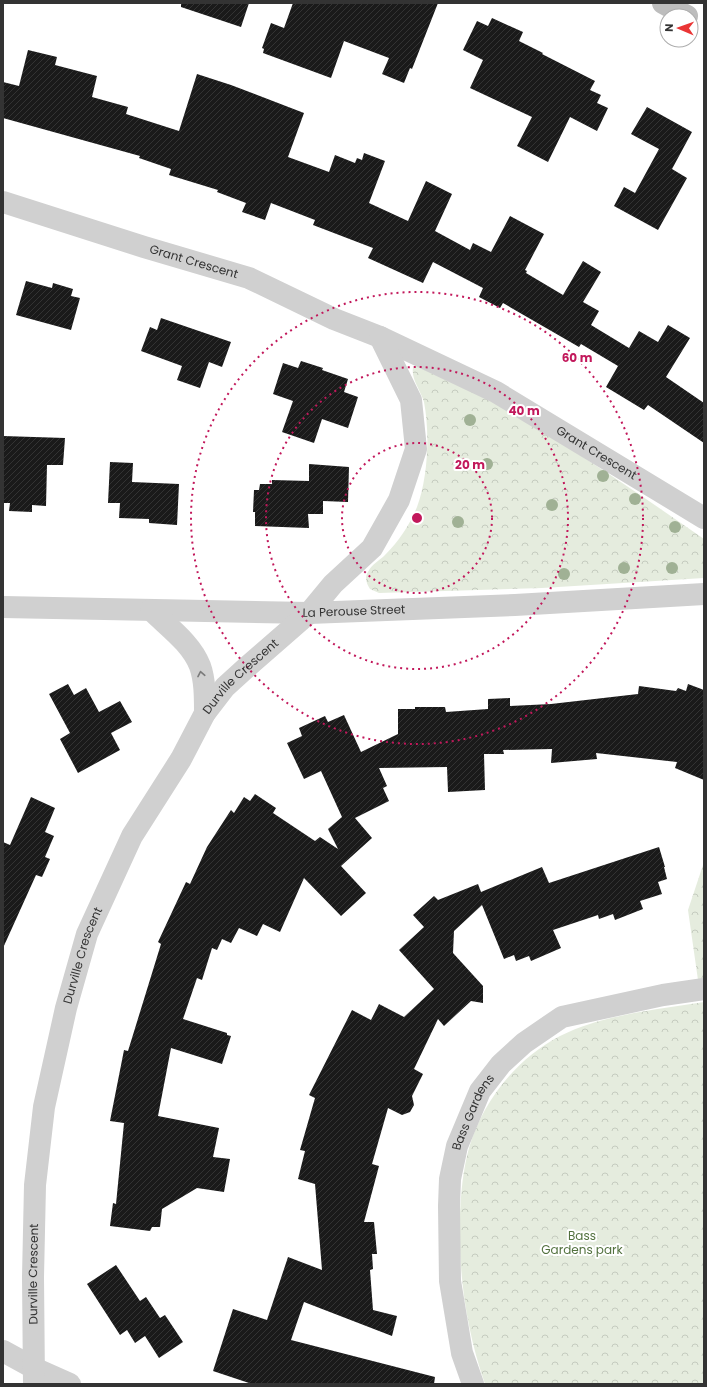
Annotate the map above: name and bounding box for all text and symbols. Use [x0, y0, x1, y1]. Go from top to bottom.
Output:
north arrow [659, 8, 699, 48]
text: N [661, 23, 677, 32]
street label: Grant Crescent [148, 240, 240, 282]
text: 60 m [562, 349, 593, 366]
text: 40 m [508, 402, 540, 419]
street label: Grant Crescent [553, 421, 640, 483]
text: 20 m [455, 456, 485, 473]
centre of rings [410, 511, 424, 525]
street label: La Perouse Street [302, 600, 406, 621]
street label: Durville Crescent [198, 634, 282, 717]
one-way arrow [198, 671, 206, 677]
street label: Durville Crescent [59, 904, 106, 1006]
street label: Bass Gardens [447, 1070, 498, 1152]
street label: Durville Crescent [24, 1223, 42, 1325]
park label: Bass Gardens park [541, 1227, 624, 1258]

